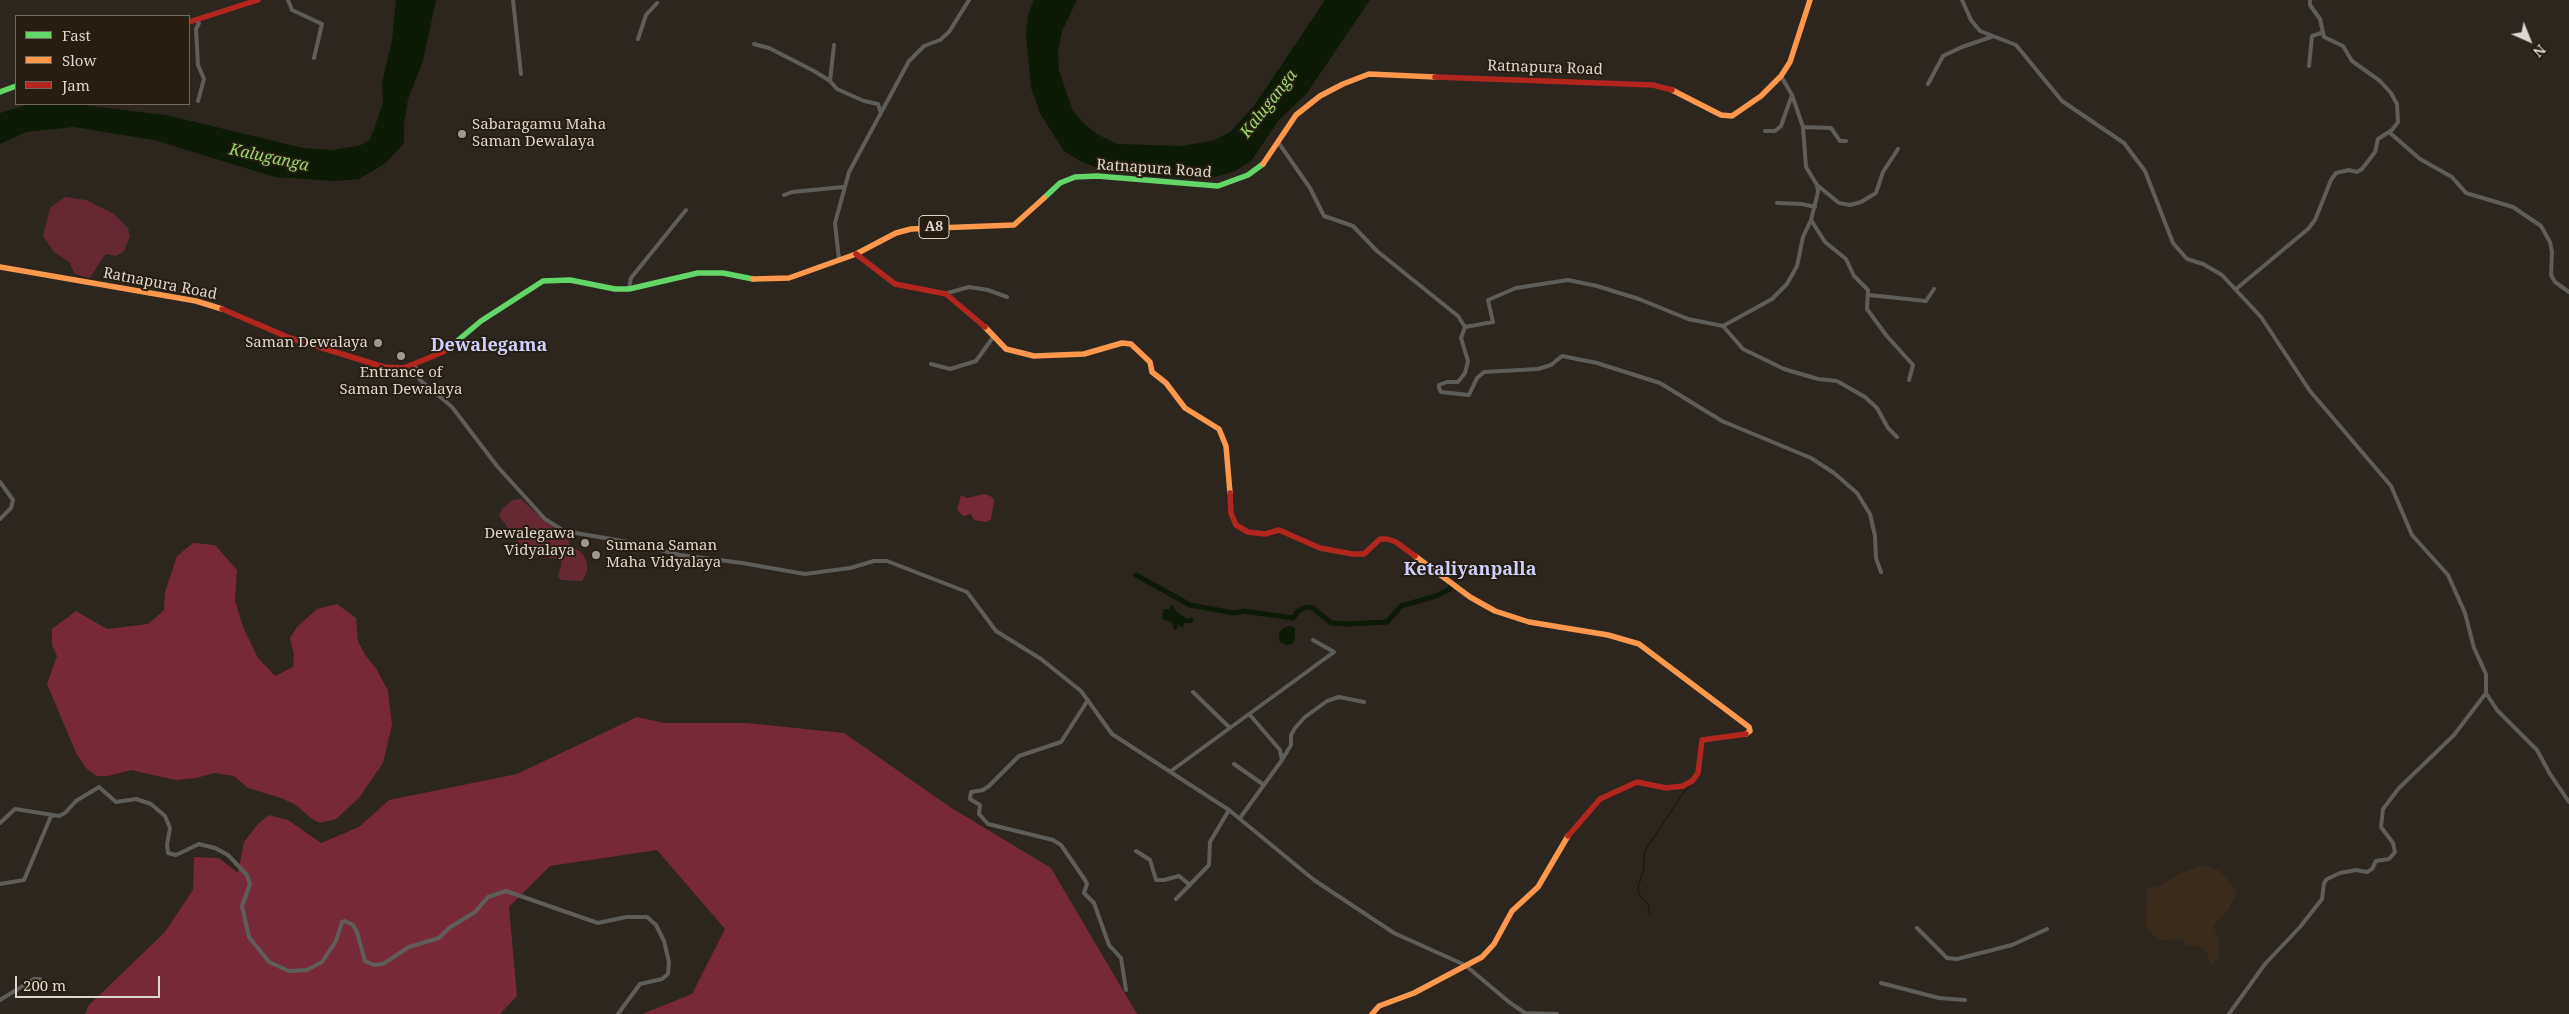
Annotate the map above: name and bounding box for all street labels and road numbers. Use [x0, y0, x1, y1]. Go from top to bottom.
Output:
street label: Ratnapura Road [1487, 57, 1603, 79]
street label: Ratnapura Road [1096, 156, 1212, 182]
road number: A8 [919, 216, 949, 238]
street label: Ratnapura Road [102, 264, 218, 304]

